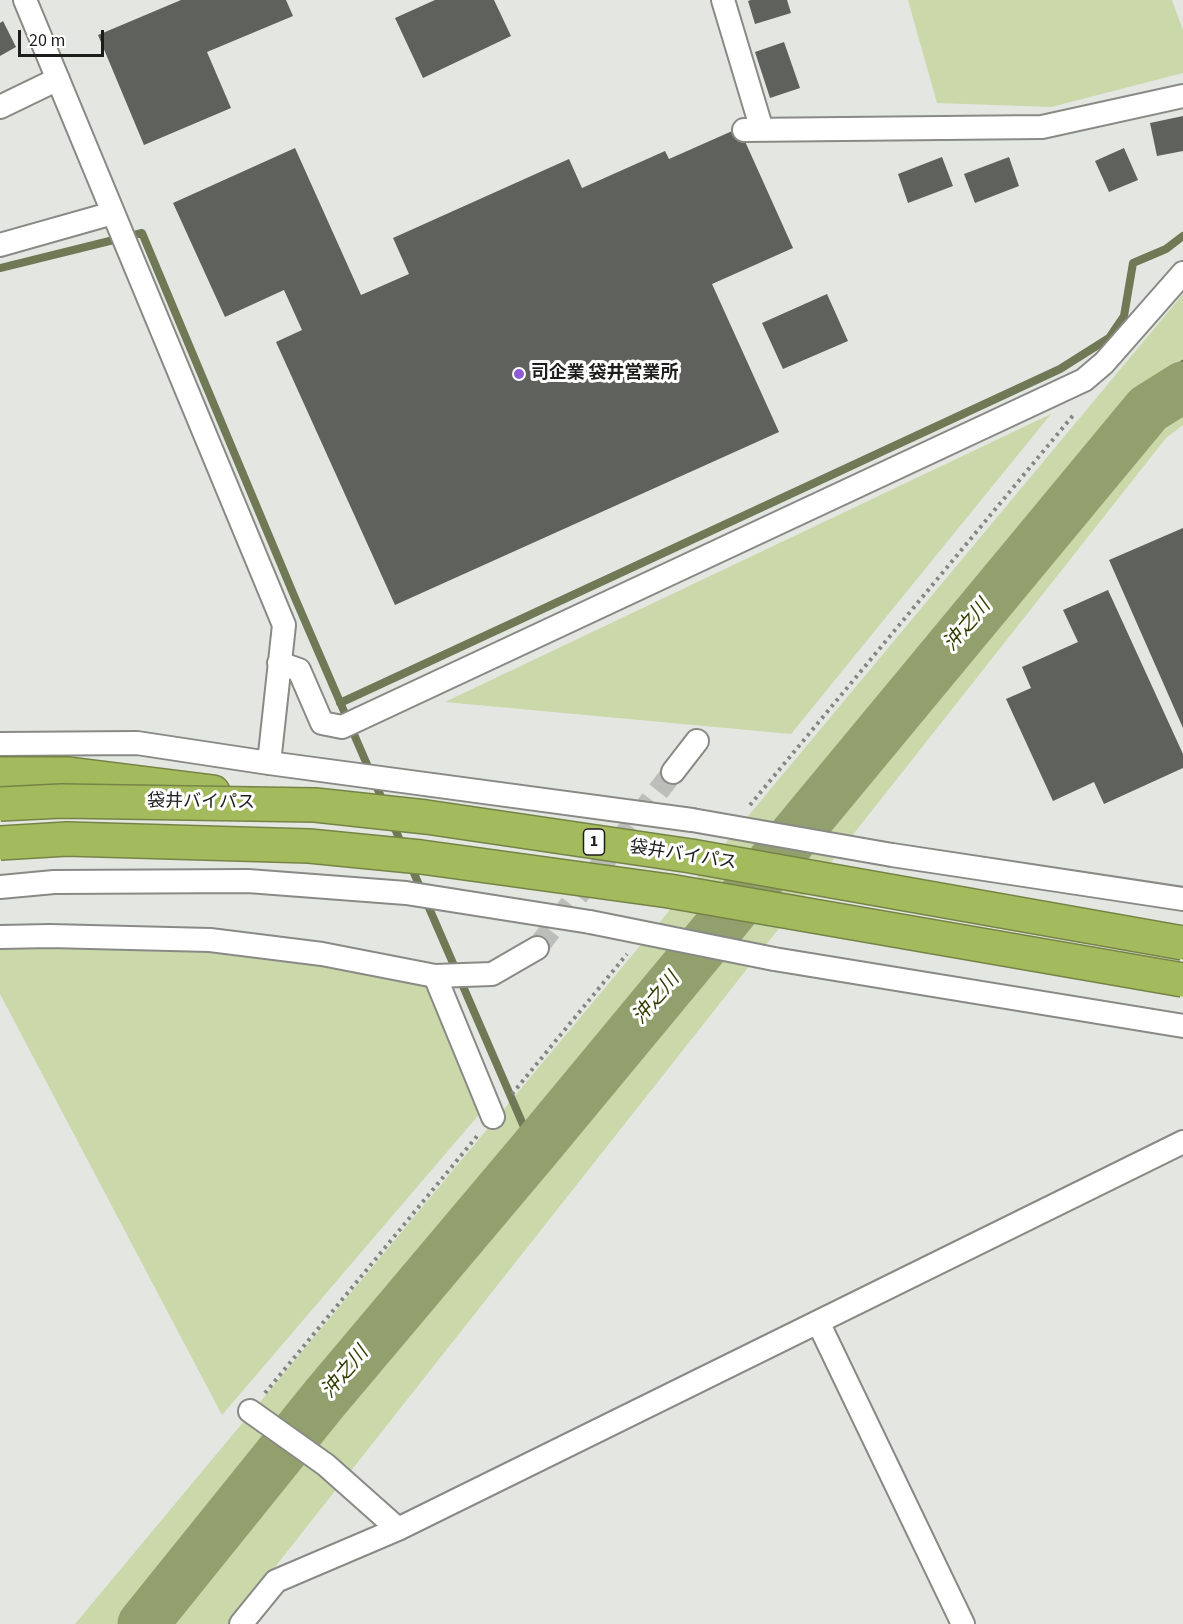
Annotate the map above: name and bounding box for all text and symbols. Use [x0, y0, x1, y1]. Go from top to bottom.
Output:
scale bar [21, 18, 106, 56]
text: 20 m [29, 28, 65, 53]
place label: 司企業 袋井営業所 [531, 363, 679, 385]
marker: 司企業 袋井営業所 [512, 367, 526, 381]
water label: 沖之川 [940, 595, 996, 657]
street label: 袋井バイパス [147, 791, 255, 815]
road number: 1 [584, 829, 604, 855]
street label: 袋井バイパス [628, 837, 738, 875]
water label: 沖之川 [629, 968, 685, 1030]
water label: 沖之川 [318, 1342, 374, 1404]

